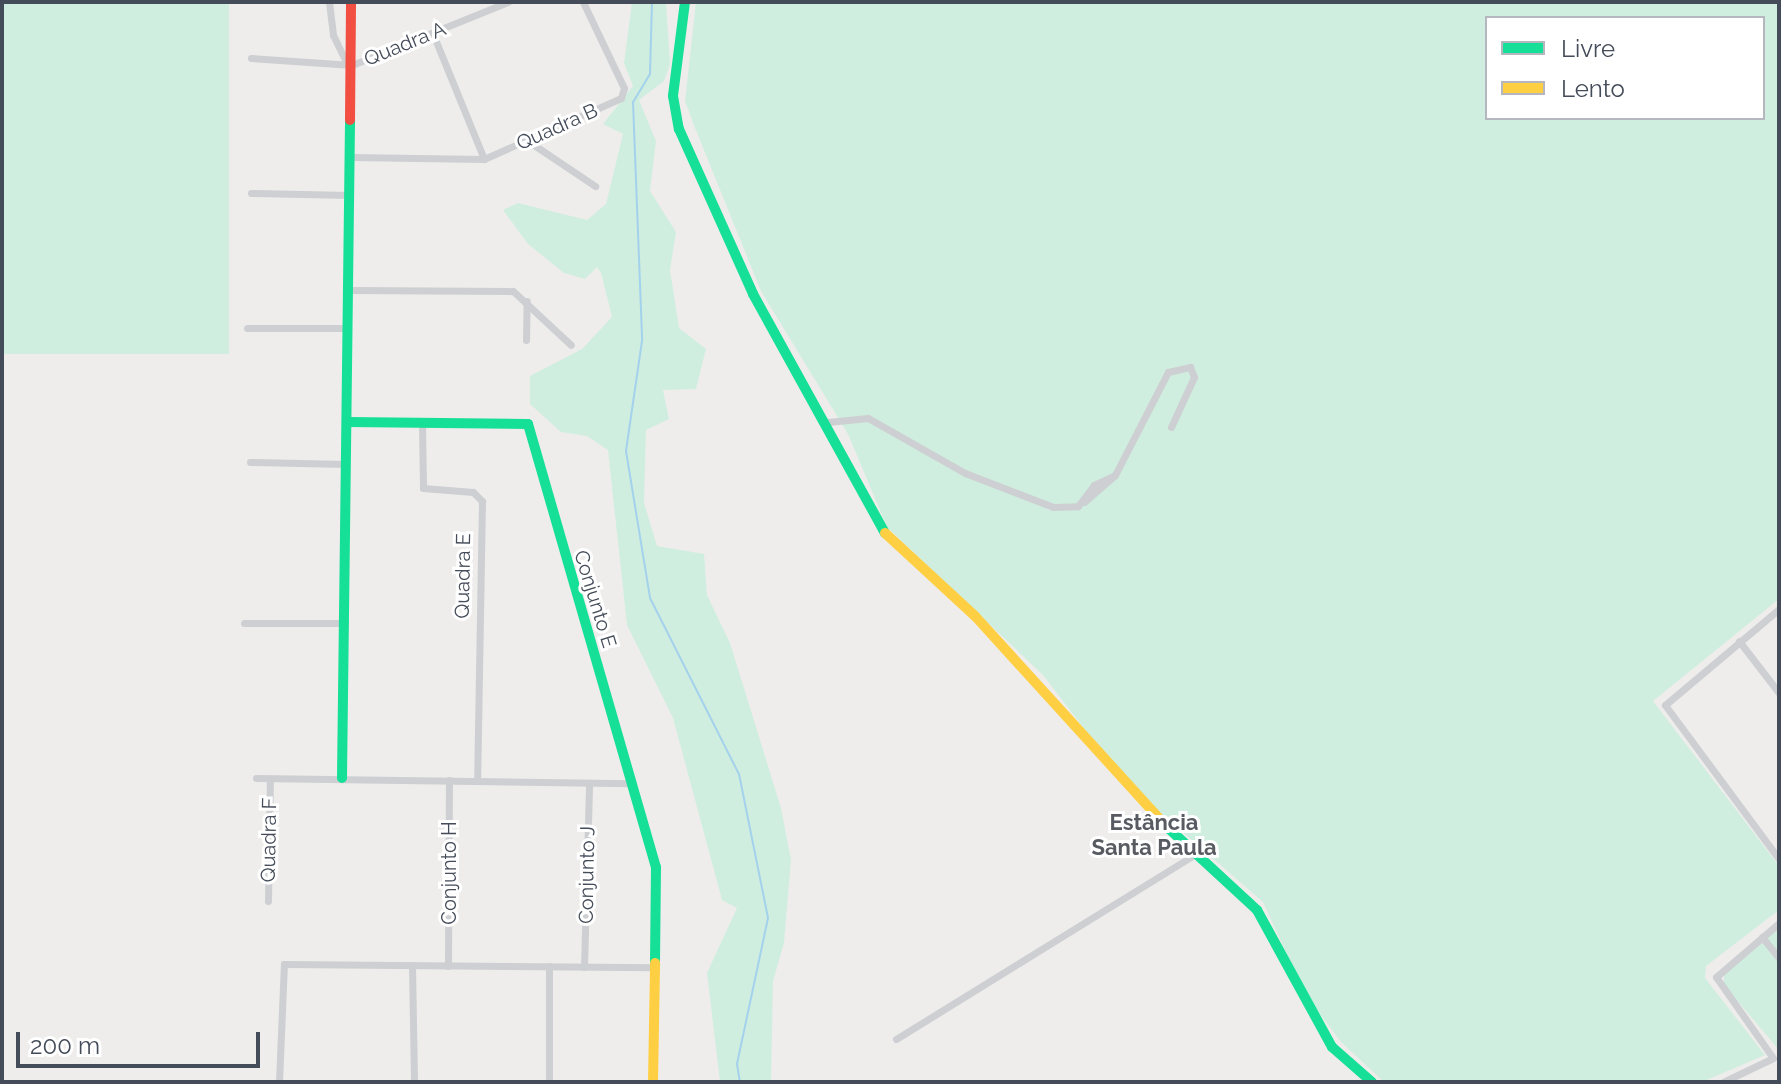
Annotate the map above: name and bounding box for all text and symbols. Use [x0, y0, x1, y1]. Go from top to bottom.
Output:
legend [1485, 16, 1765, 120]
street label: Quadra A [360, 17, 450, 71]
text: Livre [1561, 34, 1615, 63]
text: Lento [1561, 74, 1625, 103]
street label: Quadra B [513, 98, 601, 156]
street label: Quadra E [450, 533, 476, 619]
street label: Conjunto E [569, 547, 621, 651]
street label: Quadra F [256, 797, 282, 883]
district label: Estância Santa Paula [1091, 809, 1217, 860]
street label: Conjunto H [437, 821, 461, 925]
street label: Conjunto J [574, 826, 600, 924]
scale bar [20, 1016, 264, 1066]
text: 200 m [30, 1031, 100, 1060]

